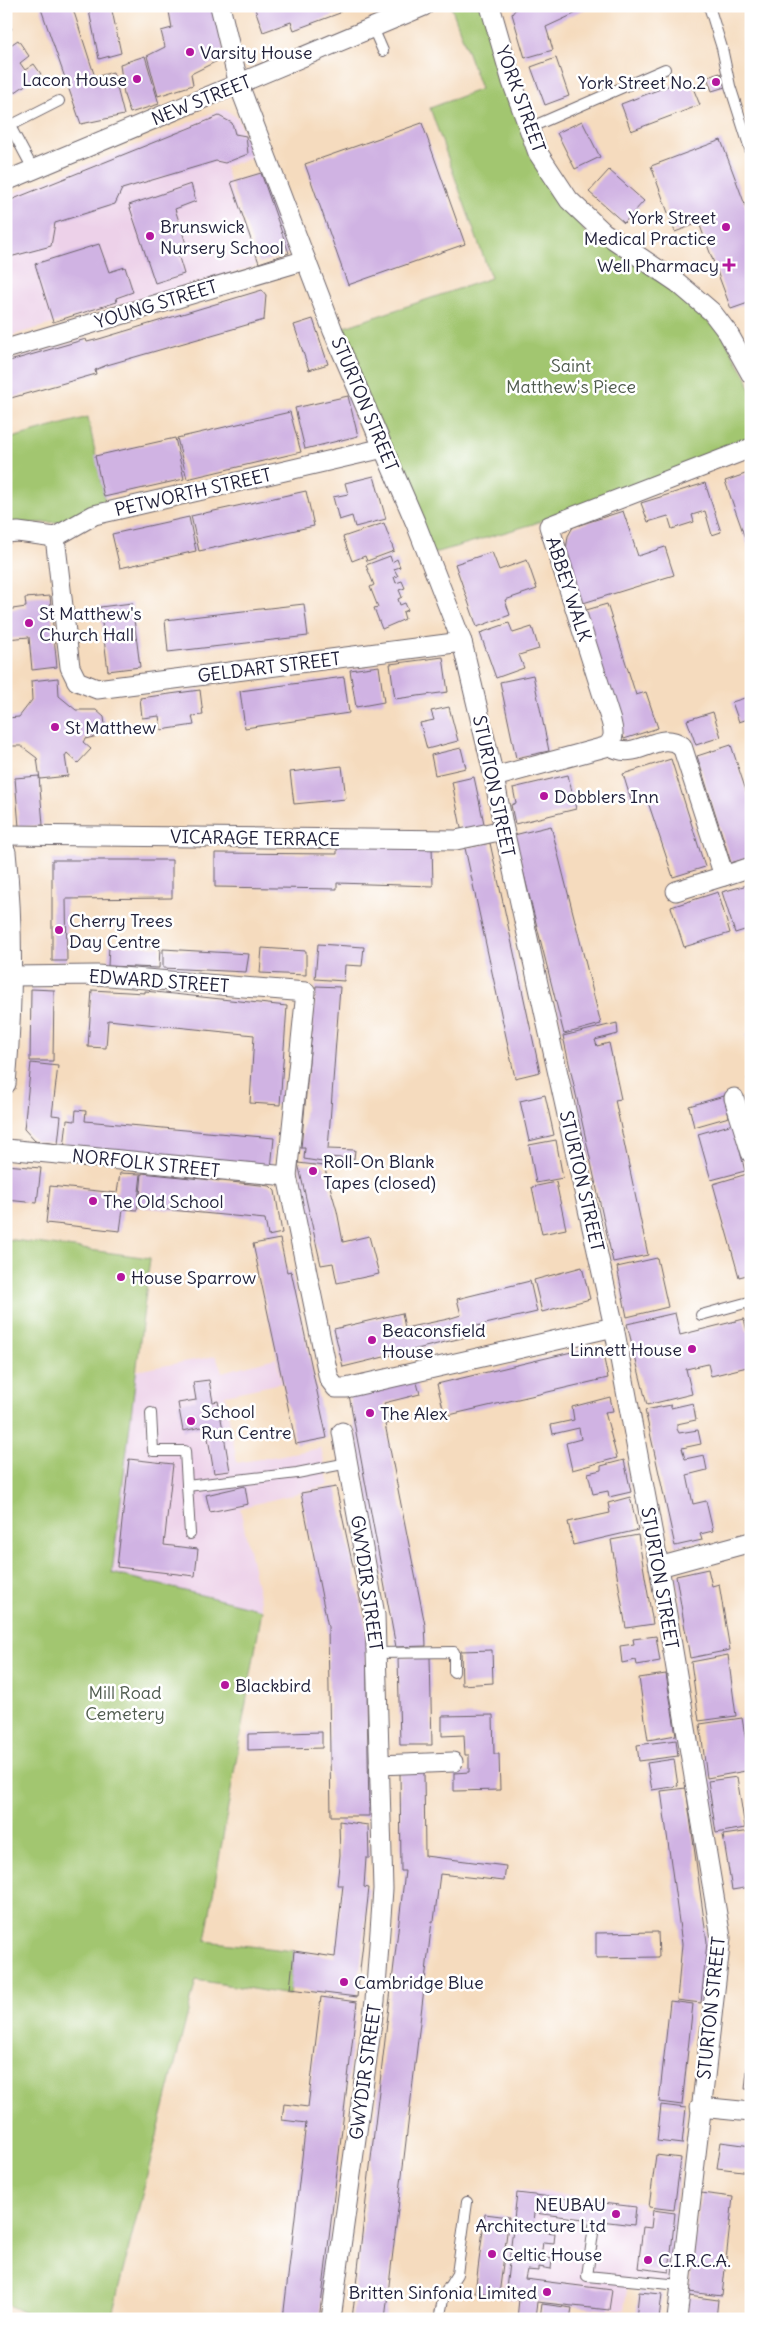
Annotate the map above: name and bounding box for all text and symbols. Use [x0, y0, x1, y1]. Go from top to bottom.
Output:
place label: Varsity House [200, 41, 312, 64]
street label: YORK STREET [491, 43, 551, 155]
marker: Varsity House [184, 46, 196, 58]
place label: Lacon House [22, 68, 127, 91]
street label: NEW STREET [148, 70, 254, 130]
place label: York Street No.2 [578, 71, 706, 94]
marker: Lacon House [131, 73, 143, 85]
marker: York Street No.2 [710, 76, 722, 88]
place label: York Street Medical Practice [584, 206, 716, 250]
place label: Brunswick Nursery School [160, 215, 284, 259]
marker: York Street Medical Practice [720, 221, 732, 233]
marker: Brunswick Nursery School [144, 230, 156, 242]
place label: Well Pharmacy [597, 254, 719, 277]
marker: Well Pharmacy [723, 259, 735, 271]
street label: YOUNG STREET [92, 274, 220, 334]
street label: STURTON STREET [326, 333, 404, 475]
park label: Saint Matthew's Piece [506, 354, 636, 398]
street label: PETWORTH STREET [112, 463, 274, 521]
street label: ABBEY WALK [541, 534, 597, 644]
place label: St Matthew's Church Hall [39, 602, 142, 646]
marker: St Matthew's Church Hall [23, 617, 35, 629]
street label: GELDART STREET [196, 647, 342, 687]
street label: STURTON STREET [468, 713, 520, 859]
place label: St Matthew [65, 716, 156, 739]
marker: St Matthew [49, 721, 61, 733]
place label: Dobblers Inn [554, 785, 659, 808]
marker: Dobblers Inn [538, 790, 550, 802]
street label: VICARAGE TERRACE [170, 825, 340, 851]
place label: Cherry Trees Day Centre [69, 909, 173, 953]
marker: Cherry Trees Day Centre [53, 924, 65, 936]
street label: EDWARD STREET [88, 965, 230, 997]
street label: STURTON STREET [555, 1108, 609, 1254]
street label: NORFOLK STREET [71, 1144, 221, 1182]
place label: Roll-On Blank Tapes (closed) [323, 1150, 436, 1194]
marker: Roll-On Blank Tapes (closed) [307, 1165, 319, 1177]
place label: The Old School [103, 1190, 223, 1213]
marker: The Old School [87, 1195, 99, 1207]
place label: House Sparrow [131, 1266, 256, 1289]
marker: House Sparrow [115, 1271, 127, 1283]
place label: Beaconsfield House [382, 1319, 486, 1363]
marker: Beaconsfield House [366, 1334, 378, 1346]
place label: Linnett House [570, 1338, 682, 1361]
marker: Linnett House [686, 1343, 698, 1355]
place label: School Run Centre [201, 1400, 291, 1444]
place label: The Alex [380, 1402, 448, 1425]
marker: The Alex [364, 1407, 376, 1419]
marker: School Run Centre [185, 1415, 197, 1427]
street label: STURTON STREET [636, 1505, 684, 1651]
street label: GWYDIR STREET [346, 1514, 388, 1652]
place label: Blackbird [235, 1674, 311, 1697]
marker: Blackbird [219, 1679, 231, 1691]
park label: Mill Road Cemetery [85, 1681, 165, 1725]
street label: STURTON STREET [692, 1935, 730, 2081]
place label: Cambridge Blue [354, 1971, 484, 1994]
marker: Cambridge Blue [338, 1976, 350, 1988]
street label: GWYDIR STREET [344, 2003, 386, 2141]
place label: NEUBAU Architecture Ltd [476, 2193, 606, 2237]
marker: NEUBAU Architecture Ltd [610, 2208, 622, 2220]
place label: Celtic House [502, 2243, 602, 2266]
marker: Celtic House [486, 2248, 498, 2260]
place label: C.I.R.C.A. [658, 2249, 731, 2272]
marker: C.I.R.C.A. [642, 2254, 654, 2266]
place label: Britten Sinfonia Limited [349, 2281, 537, 2304]
marker: Britten Sinfonia Limited [541, 2286, 553, 2298]

